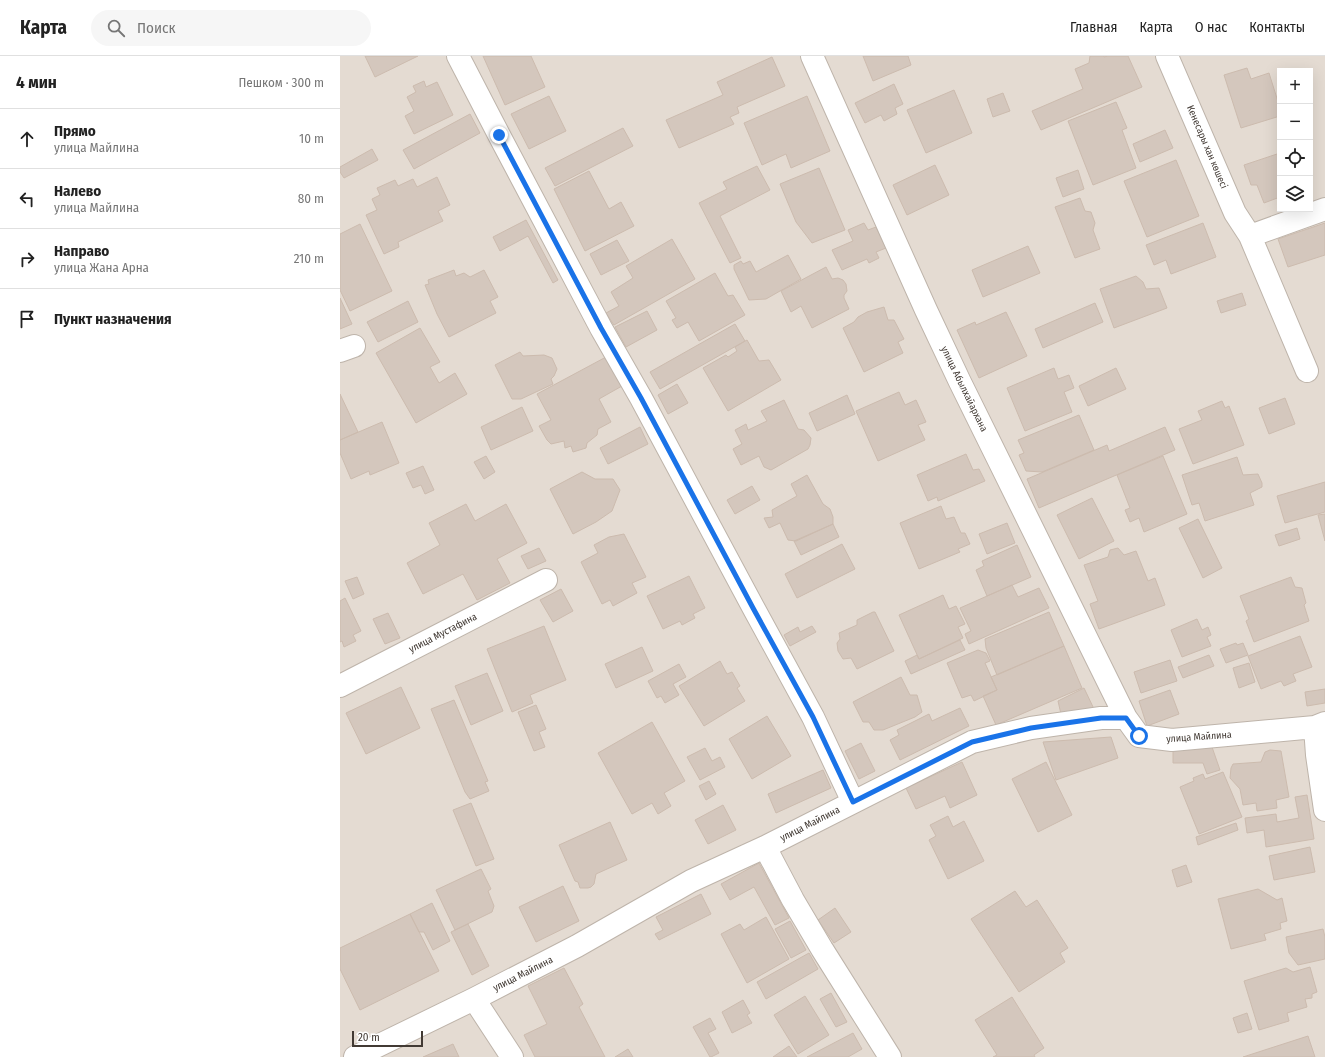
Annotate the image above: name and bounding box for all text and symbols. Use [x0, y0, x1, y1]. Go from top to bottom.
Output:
search box [91, 10, 371, 46]
text: Карта [20, 16, 67, 39]
icon: search [105, 17, 127, 39]
text: Поиск [137, 19, 175, 37]
text: Главная [1070, 19, 1117, 36]
text: Карта [1139, 19, 1173, 36]
text: О нас [1195, 19, 1227, 36]
text: Контакты [1249, 19, 1305, 36]
map controls [1277, 68, 1313, 212]
button: + [1277, 68, 1313, 104]
text: 4 мин [16, 72, 57, 93]
text: Пешком · 300 m [238, 75, 324, 90]
street label: Кенесары хан көшесі [1184, 103, 1231, 190]
button: − [1277, 104, 1313, 140]
text: Прямо [54, 122, 96, 140]
route end [490, 126, 508, 144]
icon: ahead [16, 128, 38, 150]
text: 10 m [299, 131, 324, 146]
text: улица Майлина [54, 140, 139, 155]
button: locate [1277, 140, 1313, 176]
button: layers [1277, 176, 1313, 212]
text: Налево [54, 182, 101, 200]
icon: left [16, 188, 38, 210]
text: 80 m [298, 191, 324, 206]
text: улица Майлина [54, 200, 139, 215]
text: Направо [54, 242, 109, 260]
icon: right [16, 248, 38, 270]
text: 210 m [294, 251, 324, 266]
text: улица Жана Арна [54, 260, 149, 275]
icon: arrive [16, 308, 38, 330]
text: Пункт назначения [54, 310, 172, 328]
street label: улица Абылхайархана [938, 344, 990, 434]
street label: улица Мустафина [407, 611, 479, 655]
route start [1130, 727, 1148, 745]
street label: улица Майлина [1166, 729, 1232, 745]
street label: улица Майлина [778, 804, 842, 844]
street label: улица Майлина [491, 954, 555, 994]
scale bar [352, 1029, 423, 1048]
text: 20 m [358, 1031, 380, 1044]

